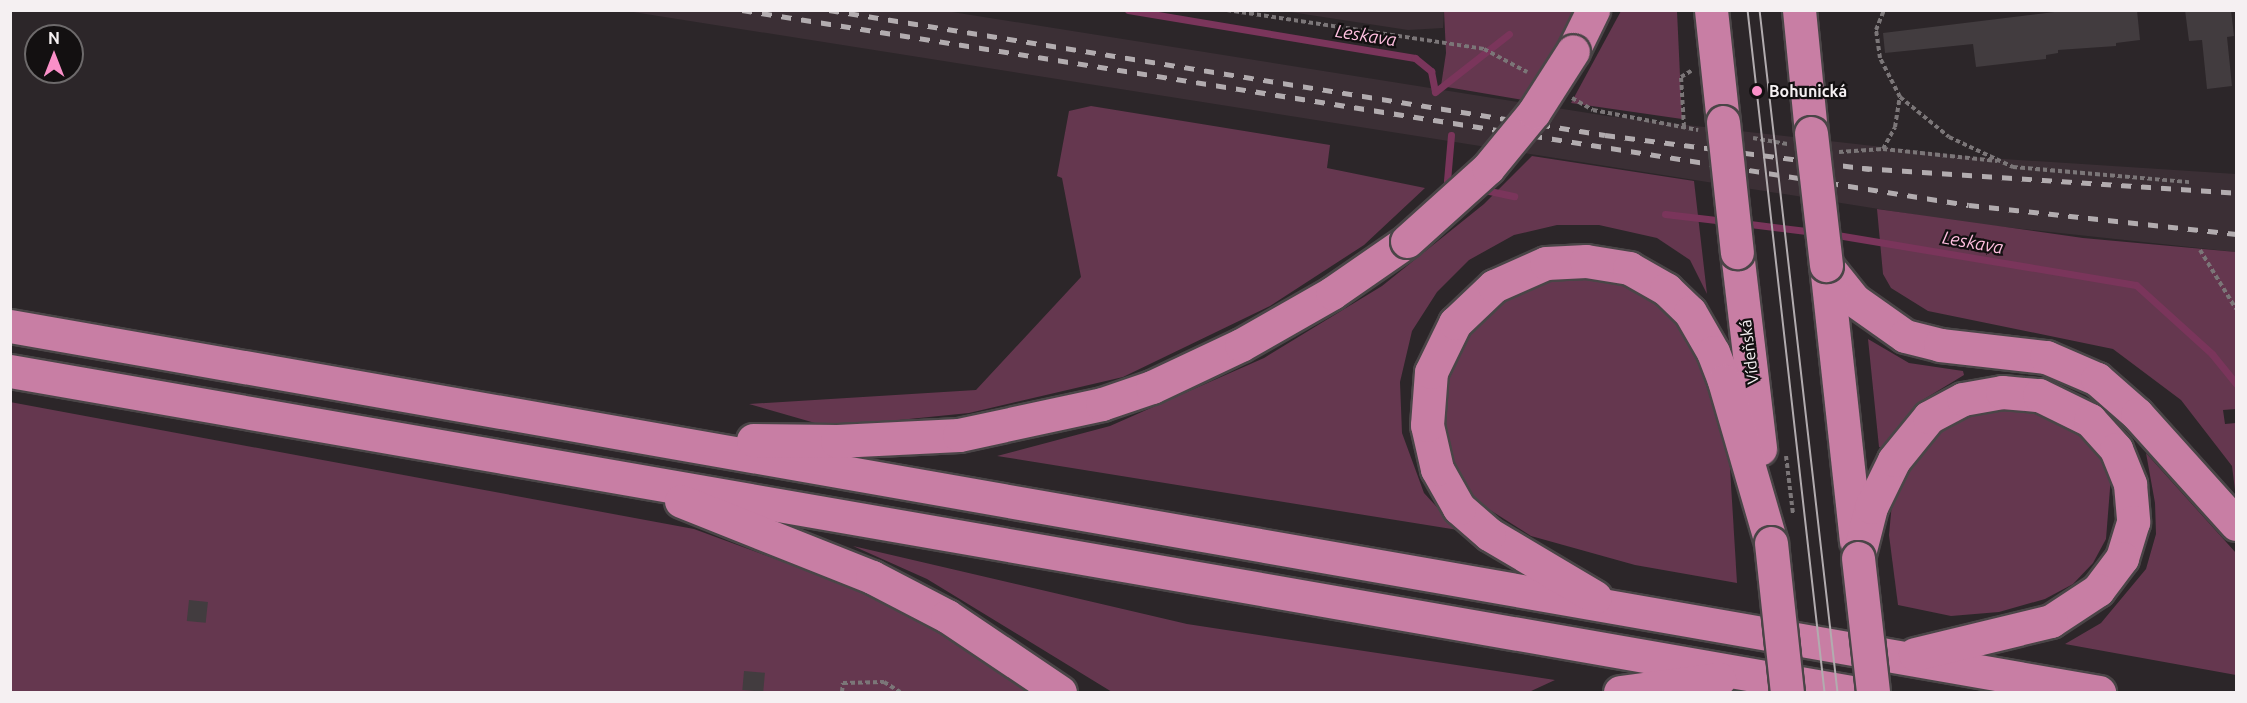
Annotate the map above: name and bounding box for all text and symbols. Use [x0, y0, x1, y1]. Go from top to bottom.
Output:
water label: Leskava [1334, 20, 1398, 50]
north arrow [24, 24, 84, 84]
text: N [48, 29, 60, 47]
place label: Bohunická [1769, 81, 1847, 101]
marker: Bohunická [1750, 84, 1764, 98]
water label: Leskava [1941, 226, 2005, 258]
street label: Vídeňská [1736, 319, 1762, 385]

